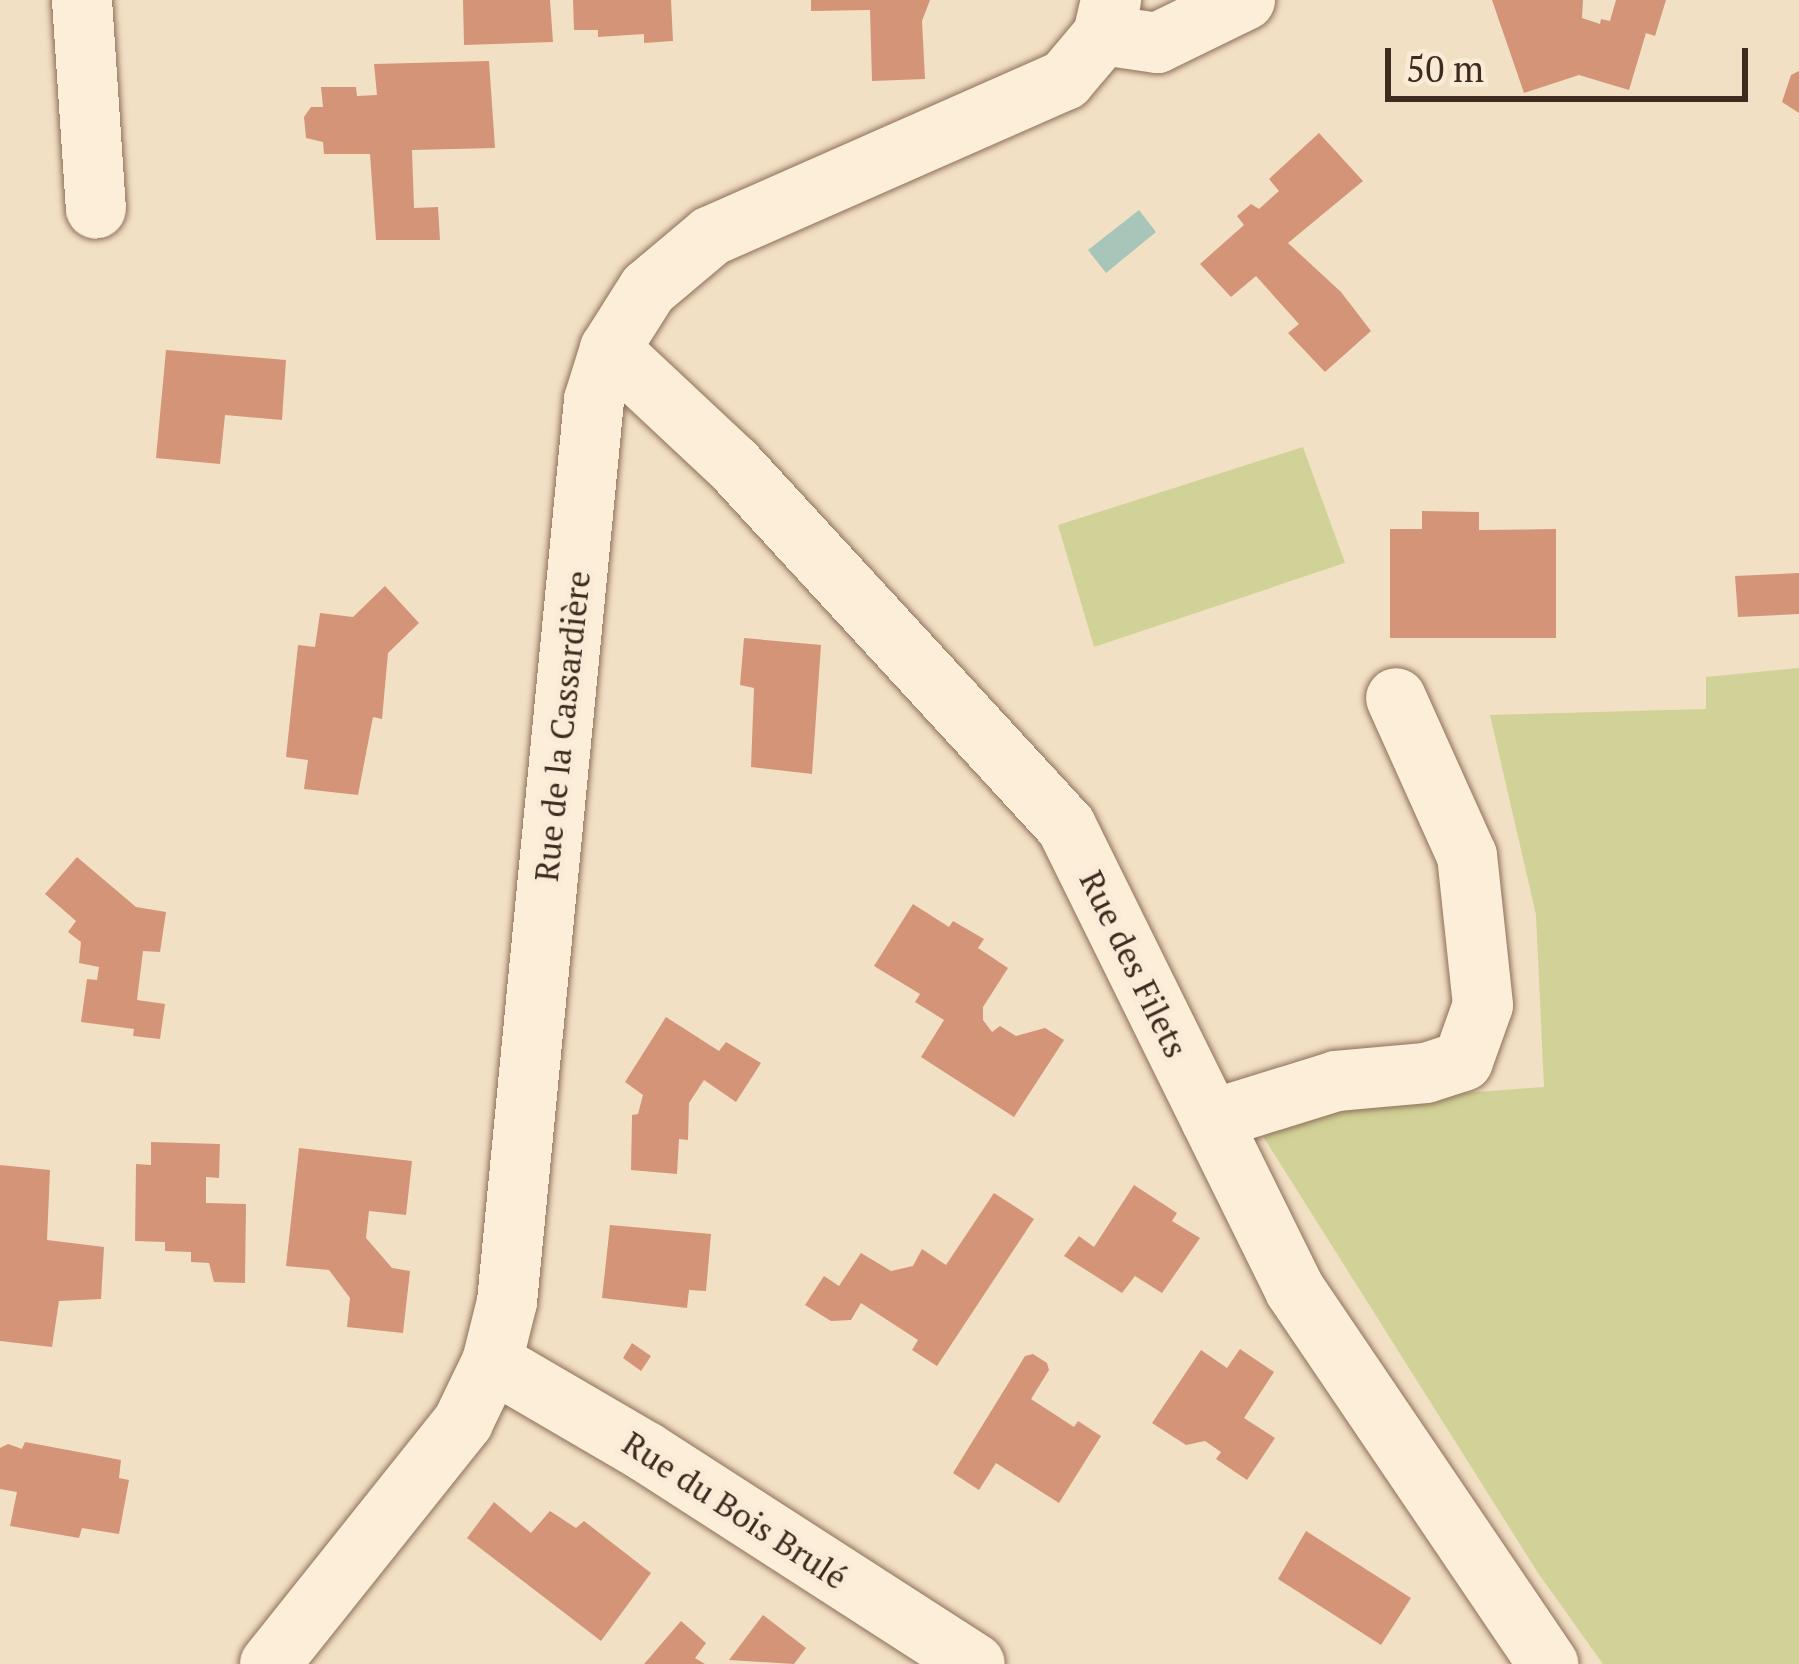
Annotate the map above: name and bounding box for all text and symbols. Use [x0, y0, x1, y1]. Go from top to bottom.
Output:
scale bar [1391, 24, 1754, 98]
text: 50 m [1406, 45, 1484, 92]
street label: Rue de la Cassardière [526, 569, 598, 883]
street label: Rue des Filets [1072, 864, 1196, 1064]
street label: Rue du Bois Brulé [616, 1423, 854, 1597]

